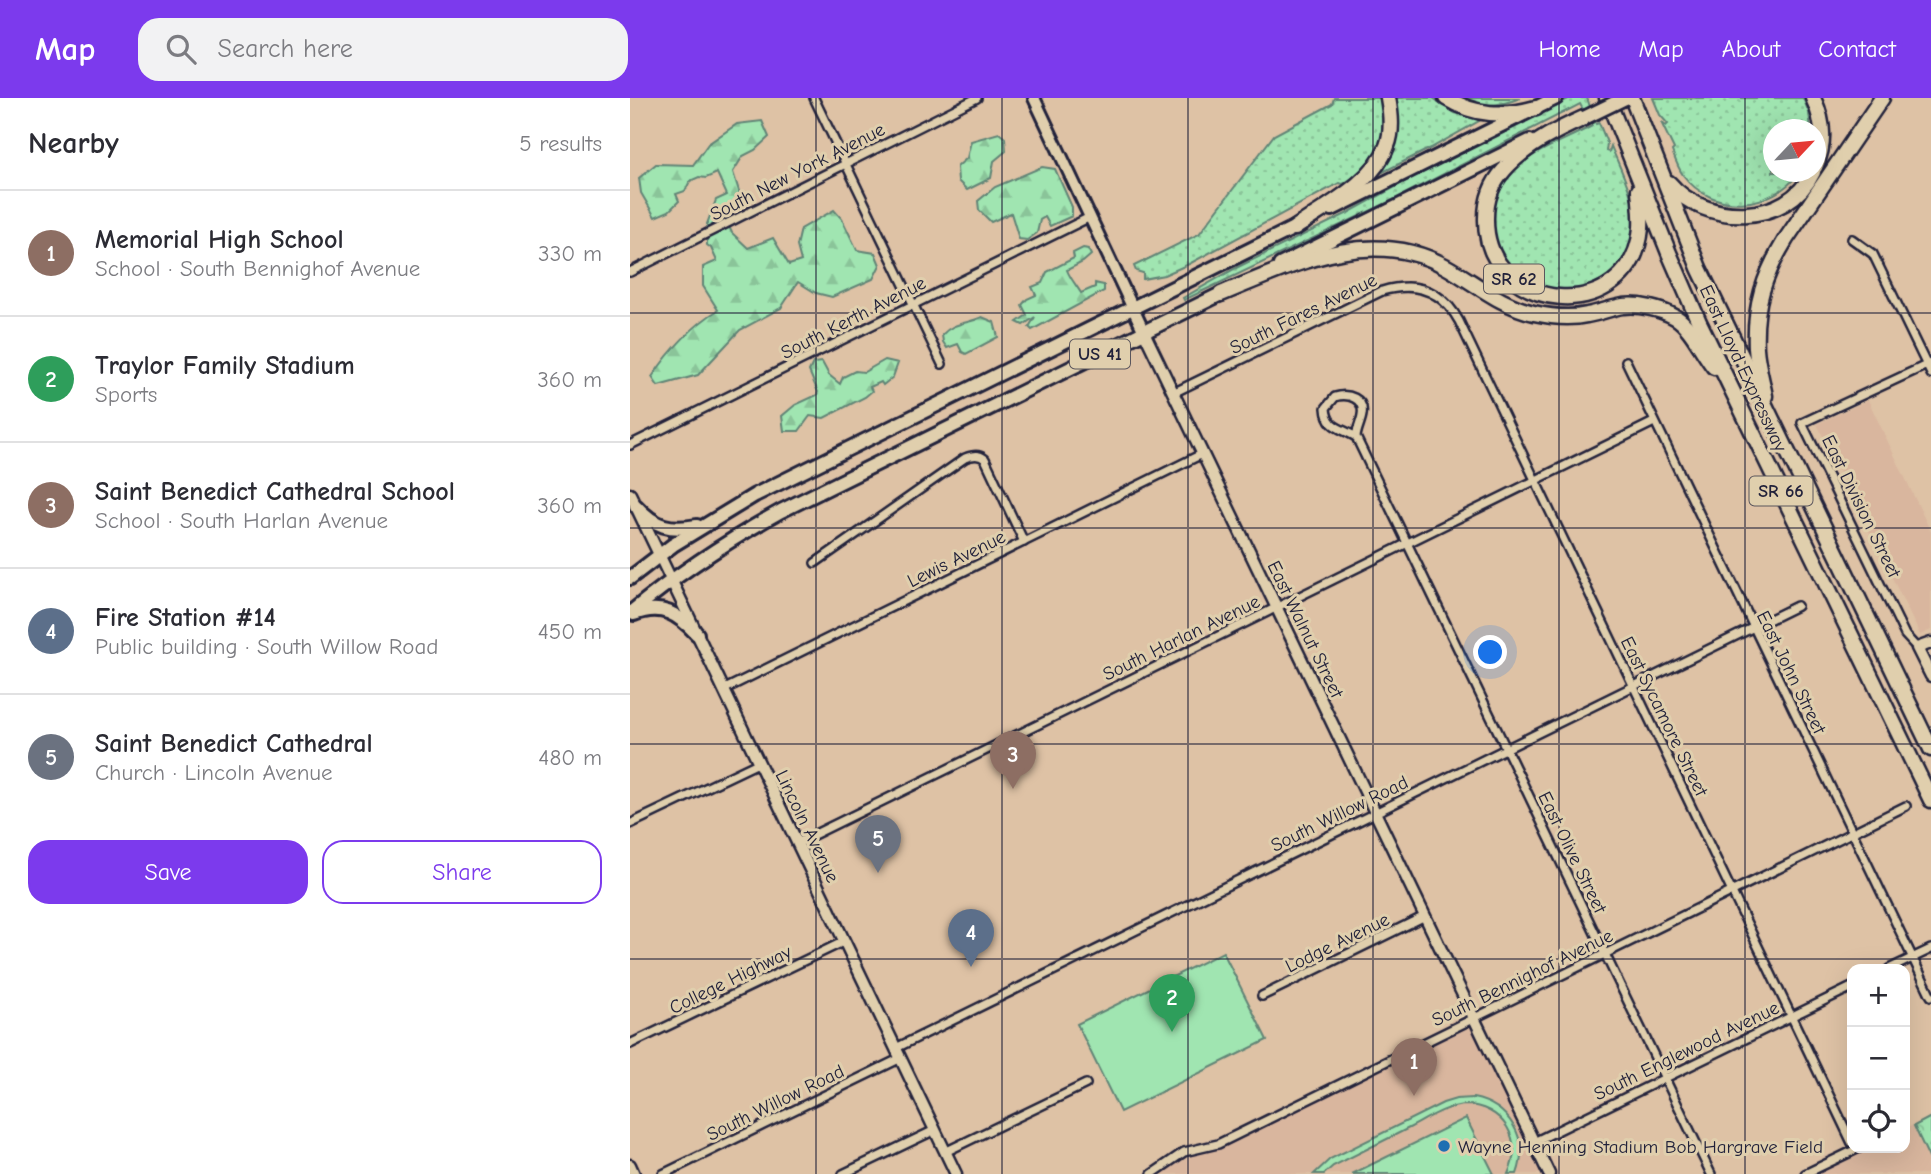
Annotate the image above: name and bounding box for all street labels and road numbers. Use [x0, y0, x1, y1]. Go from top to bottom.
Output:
street label: South New York Avenue [706, 118, 888, 226]
road number: SR 62 [1484, 264, 1544, 294]
street label: South Fares Avenue [1226, 269, 1380, 359]
street label: South Kerth Avenue [777, 272, 930, 364]
street label: East Lloyd Expressway [1695, 282, 1792, 456]
road number: US 41 [1070, 340, 1130, 368]
street label: East Division Street [1817, 431, 1905, 582]
road number: SR 66 [1750, 477, 1812, 506]
street label: Lewis Avenue [904, 526, 1009, 592]
street label: East Walnut Street [1262, 557, 1348, 702]
street label: South Harlan Avenue [1099, 590, 1264, 685]
street label: East John Street [1752, 607, 1831, 738]
street label: East Sycamore Street [1616, 633, 1713, 800]
street label: Lincoln Avenue [770, 767, 844, 886]
street label: South Willow Road [1267, 771, 1412, 857]
street label: East Olive Street [1533, 788, 1611, 917]
street label: Lodge Avenue [1282, 908, 1393, 978]
street label: South Bennighof Avenue [1428, 924, 1617, 1031]
street label: College Highway [666, 941, 796, 1019]
street label: South Englewood Avenue [1590, 996, 1783, 1105]
street label: South Willow Road [703, 1060, 848, 1146]

